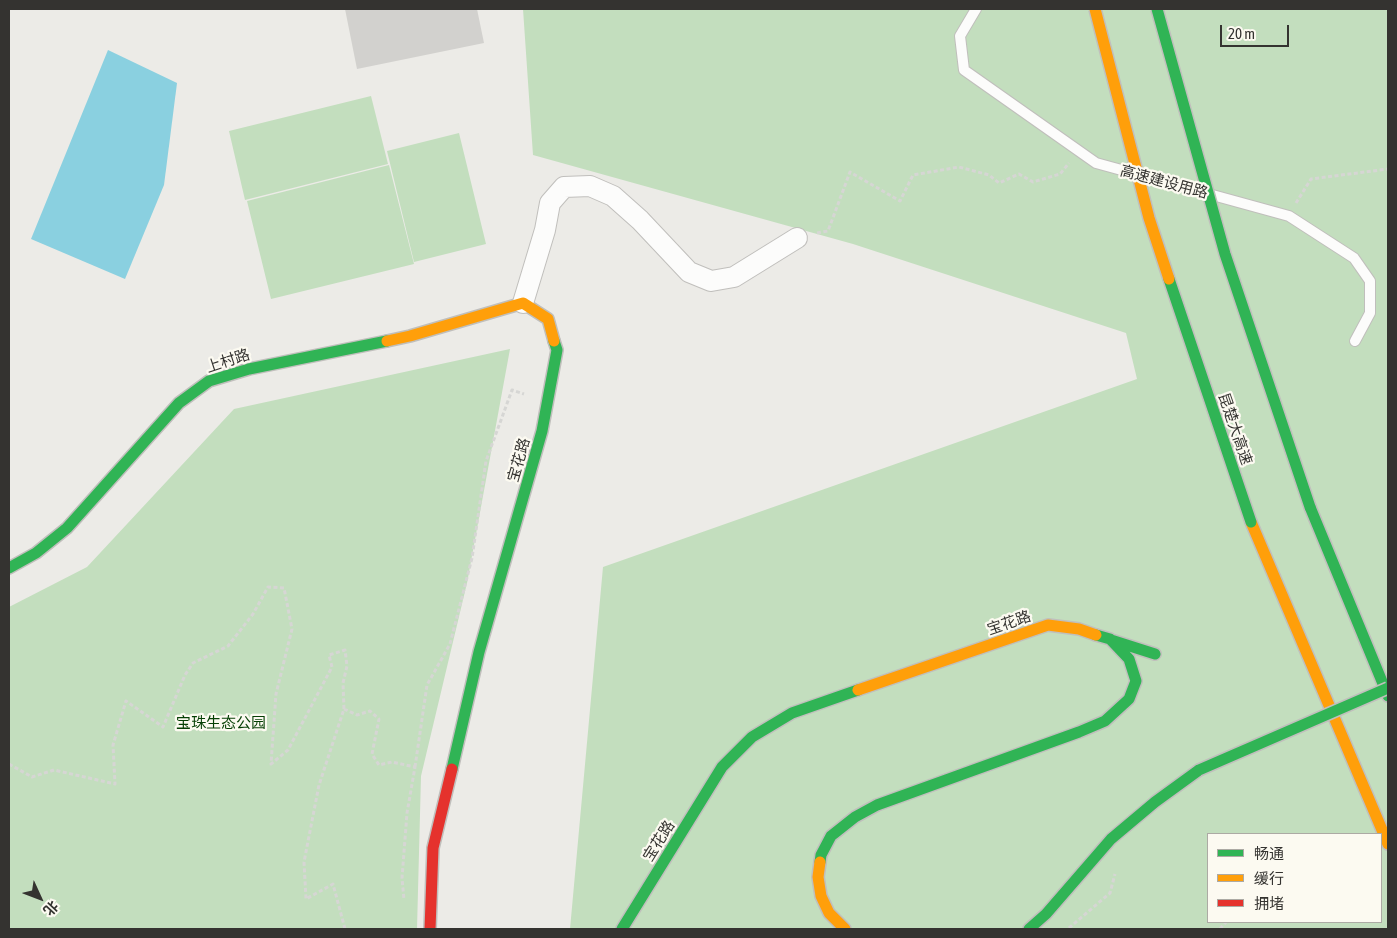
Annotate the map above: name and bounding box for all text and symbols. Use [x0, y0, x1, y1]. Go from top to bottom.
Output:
scale bar [1222, 15, 1291, 47]
text: 20 m [1228, 25, 1255, 42]
street label: 高速建设用路 [1118, 162, 1210, 202]
street label: 上村路 [204, 345, 252, 377]
street label: 昆楚大高速 [1214, 391, 1256, 467]
street label: 宝花路 [504, 436, 534, 484]
street label: 宝花路 [985, 607, 1033, 639]
park label: 宝珠生态公园 [176, 714, 266, 732]
street label: 宝花路 [639, 817, 679, 865]
legend [1207, 833, 1382, 923]
text: 畅通 [1254, 845, 1284, 862]
text: 缓行 [1254, 870, 1284, 887]
north arrow [15, 873, 65, 923]
text: 拥堵 [1254, 895, 1284, 912]
text: 北 [40, 898, 62, 919]

